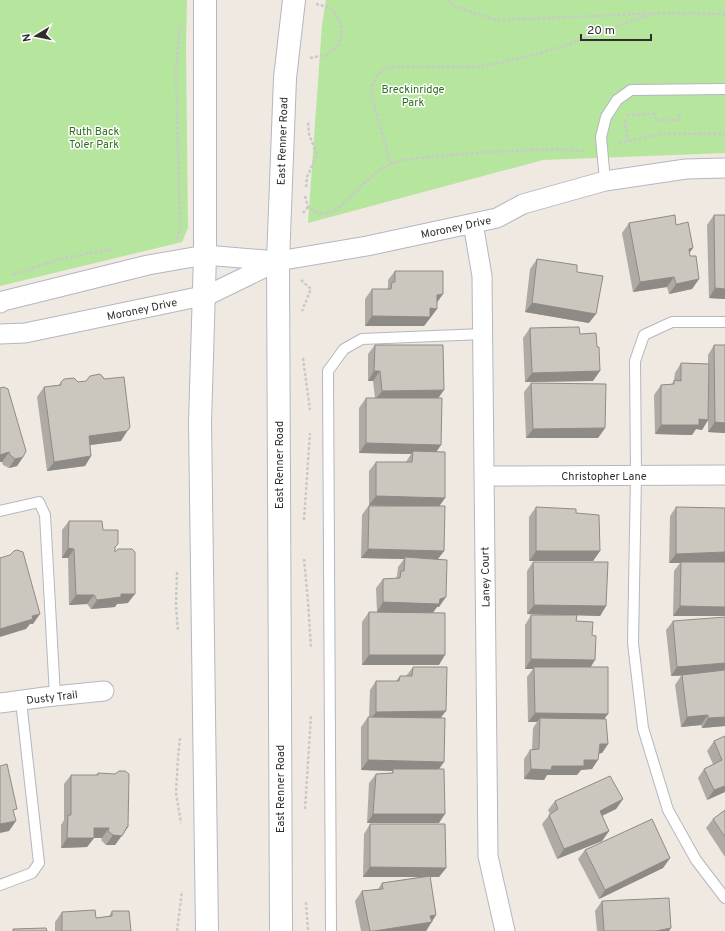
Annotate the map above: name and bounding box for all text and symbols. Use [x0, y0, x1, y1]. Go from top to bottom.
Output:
north arrow [16, 16, 56, 56]
scale bar [581, 16, 651, 42]
text: 20 m [587, 23, 615, 39]
text: N [20, 32, 35, 43]
park label: Breckinridge Park [381, 83, 445, 110]
street label: East Renner Road [274, 97, 292, 185]
park label: Ruth Back Toler Park [69, 125, 119, 152]
street label: Moroney Drive [420, 214, 493, 242]
street label: Moroney Drive [106, 296, 179, 324]
street label: East Renner Road [273, 421, 287, 509]
street label: Christopher Lane [561, 470, 647, 484]
street label: Laney Court [478, 546, 494, 607]
street label: Dusty Trail [26, 688, 79, 708]
street label: East Renner Road [274, 745, 288, 833]

